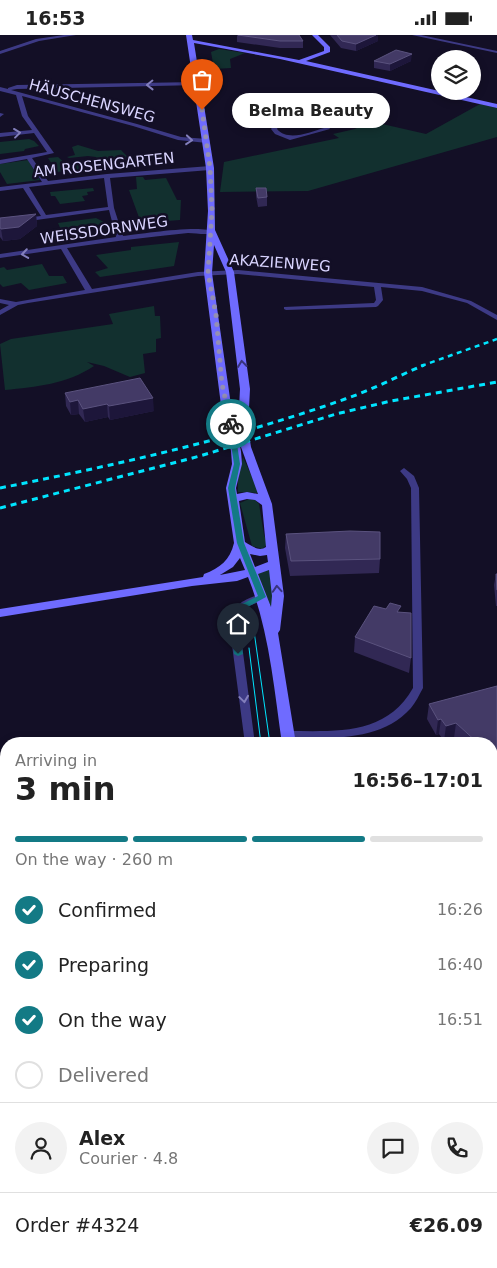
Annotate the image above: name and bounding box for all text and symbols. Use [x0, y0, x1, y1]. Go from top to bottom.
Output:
text: 16:53 [25, 7, 85, 29]
map controls [431, 50, 481, 100]
button: layers [431, 50, 481, 100]
pin [181, 59, 223, 110]
icon: bag [188, 66, 216, 94]
street label: HÄUSCHENSWEG [27, 75, 157, 127]
one-way arrow [145, 80, 153, 90]
callout: Belma Beauty [232, 93, 390, 127]
text: Belma Beauty [249, 101, 373, 120]
one-way arrow [14, 128, 22, 139]
one-way arrow [185, 134, 193, 145]
street label: AM ROSENGARTEN [33, 149, 175, 181]
street label: WEISSDORNWEG [39, 212, 169, 248]
one-way arrow [20, 248, 29, 258]
street label: AKAZIENWEG [229, 250, 331, 276]
one-way arrow [237, 359, 247, 368]
courier [206, 399, 256, 449]
icon: bike [217, 410, 245, 438]
one-way arrow [272, 584, 283, 592]
pin [217, 603, 259, 654]
icon: home [224, 610, 252, 638]
one-way arrow [239, 694, 249, 703]
text: Arriving in [15, 751, 97, 770]
text: 16:56–17:01 [353, 769, 483, 791]
text: 3 min [15, 770, 116, 808]
text: On the way · 260 m [15, 850, 173, 869]
icon: check [15, 896, 43, 924]
text: Confirmed [58, 899, 157, 921]
text: 16:26 [437, 900, 483, 919]
icon: check [15, 951, 43, 979]
text: Preparing [58, 954, 149, 976]
text: 16:40 [437, 955, 483, 974]
icon: check [15, 1006, 43, 1034]
text: On the way [58, 1009, 167, 1031]
text: 16:51 [437, 1010, 483, 1029]
text: Delivered [58, 1064, 149, 1086]
button: person [15, 1122, 67, 1174]
button: chat [367, 1122, 419, 1174]
button: phone [431, 1122, 483, 1174]
text: Alex [79, 1127, 125, 1149]
text: Courier · 4.8 [79, 1149, 178, 1168]
text: Order #4324 [15, 1214, 139, 1236]
text: €26.09 [410, 1214, 483, 1236]

